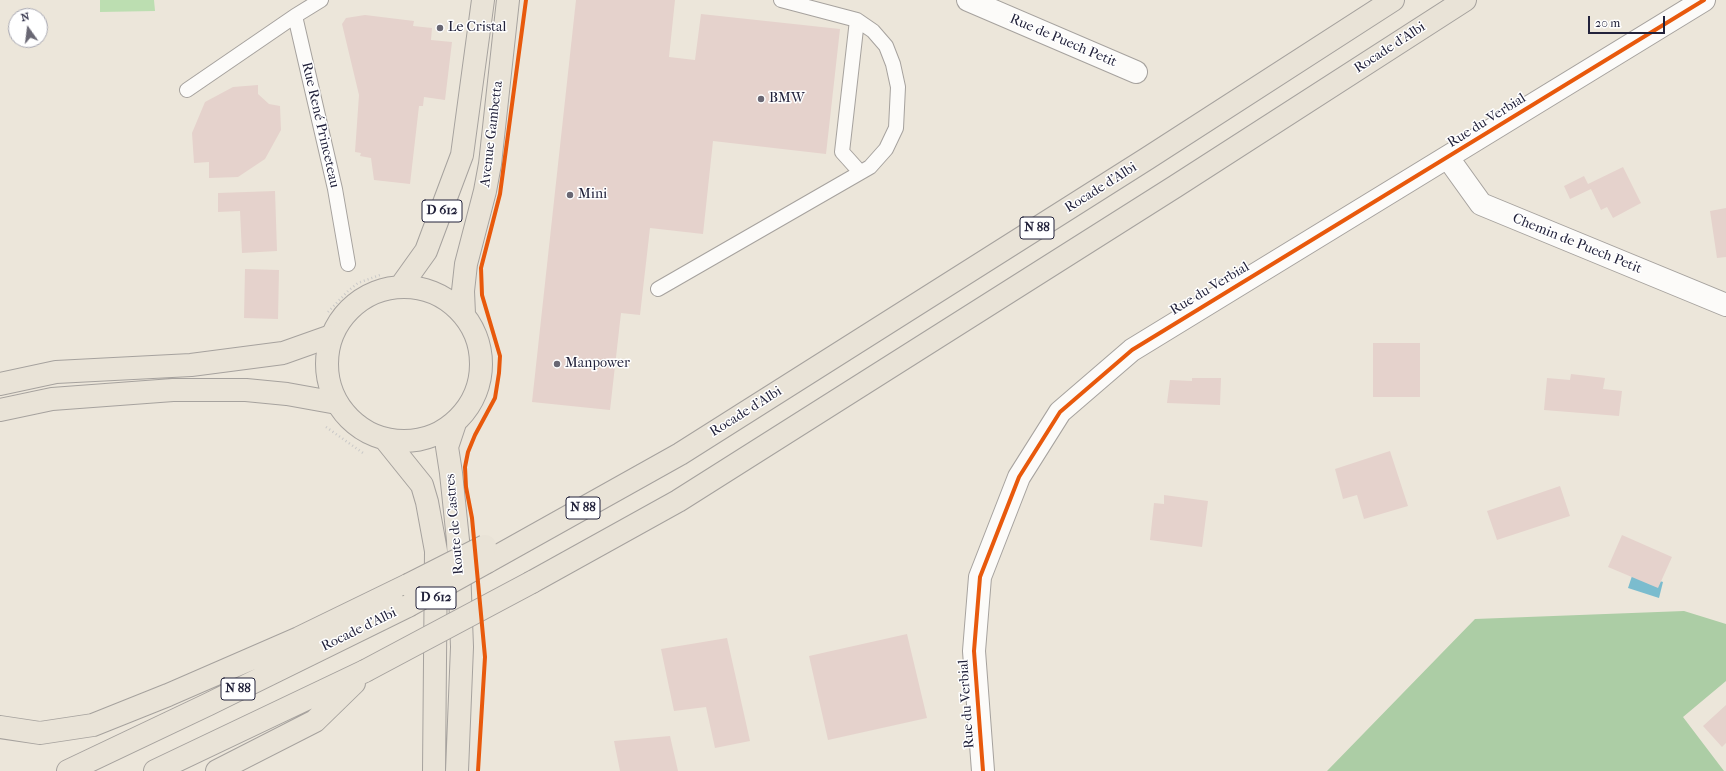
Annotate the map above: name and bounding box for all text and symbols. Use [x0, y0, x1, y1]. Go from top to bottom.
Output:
north arrow [8, 8, 48, 48]
scale bar [1590, 8, 1667, 34]
text: N [20, 10, 31, 24]
street label: Rue de Puech Petit [1007, 11, 1119, 71]
text: 20 m [1595, 16, 1620, 30]
street label: Rocade d'Albi [1351, 19, 1429, 77]
place label: Le Cristal [448, 20, 506, 36]
marker: Le Cristal [435, 23, 445, 33]
street label: Rue René Princeteau [297, 60, 343, 190]
street label: Avenue Gambetta [477, 80, 507, 188]
street label: Rue du Verbial [1445, 90, 1529, 152]
place label: BMW [769, 91, 805, 107]
marker: BMW [756, 94, 766, 104]
street label: Rocade d'Albi [1062, 159, 1140, 217]
place label: Mini [578, 187, 607, 203]
marker: Mini [565, 190, 575, 200]
road number: D 612 [422, 200, 462, 222]
street label: Chemin de Puech Petit [1510, 210, 1644, 278]
road number: N 88 [1020, 217, 1054, 239]
street label: Rue du Verbial [1167, 259, 1253, 319]
place label: Manpower [565, 356, 630, 372]
marker: Manpower [552, 359, 562, 369]
street label: Rocade d'Albi [707, 383, 785, 441]
street label: Route de Castres [442, 473, 468, 575]
road number: N 88 [566, 497, 600, 519]
road number: D 612 [416, 587, 456, 609]
street label: Rocade d'Albi [319, 605, 399, 655]
street label: Rue du Verbial [956, 659, 978, 749]
road number: N 88 [221, 678, 255, 700]

